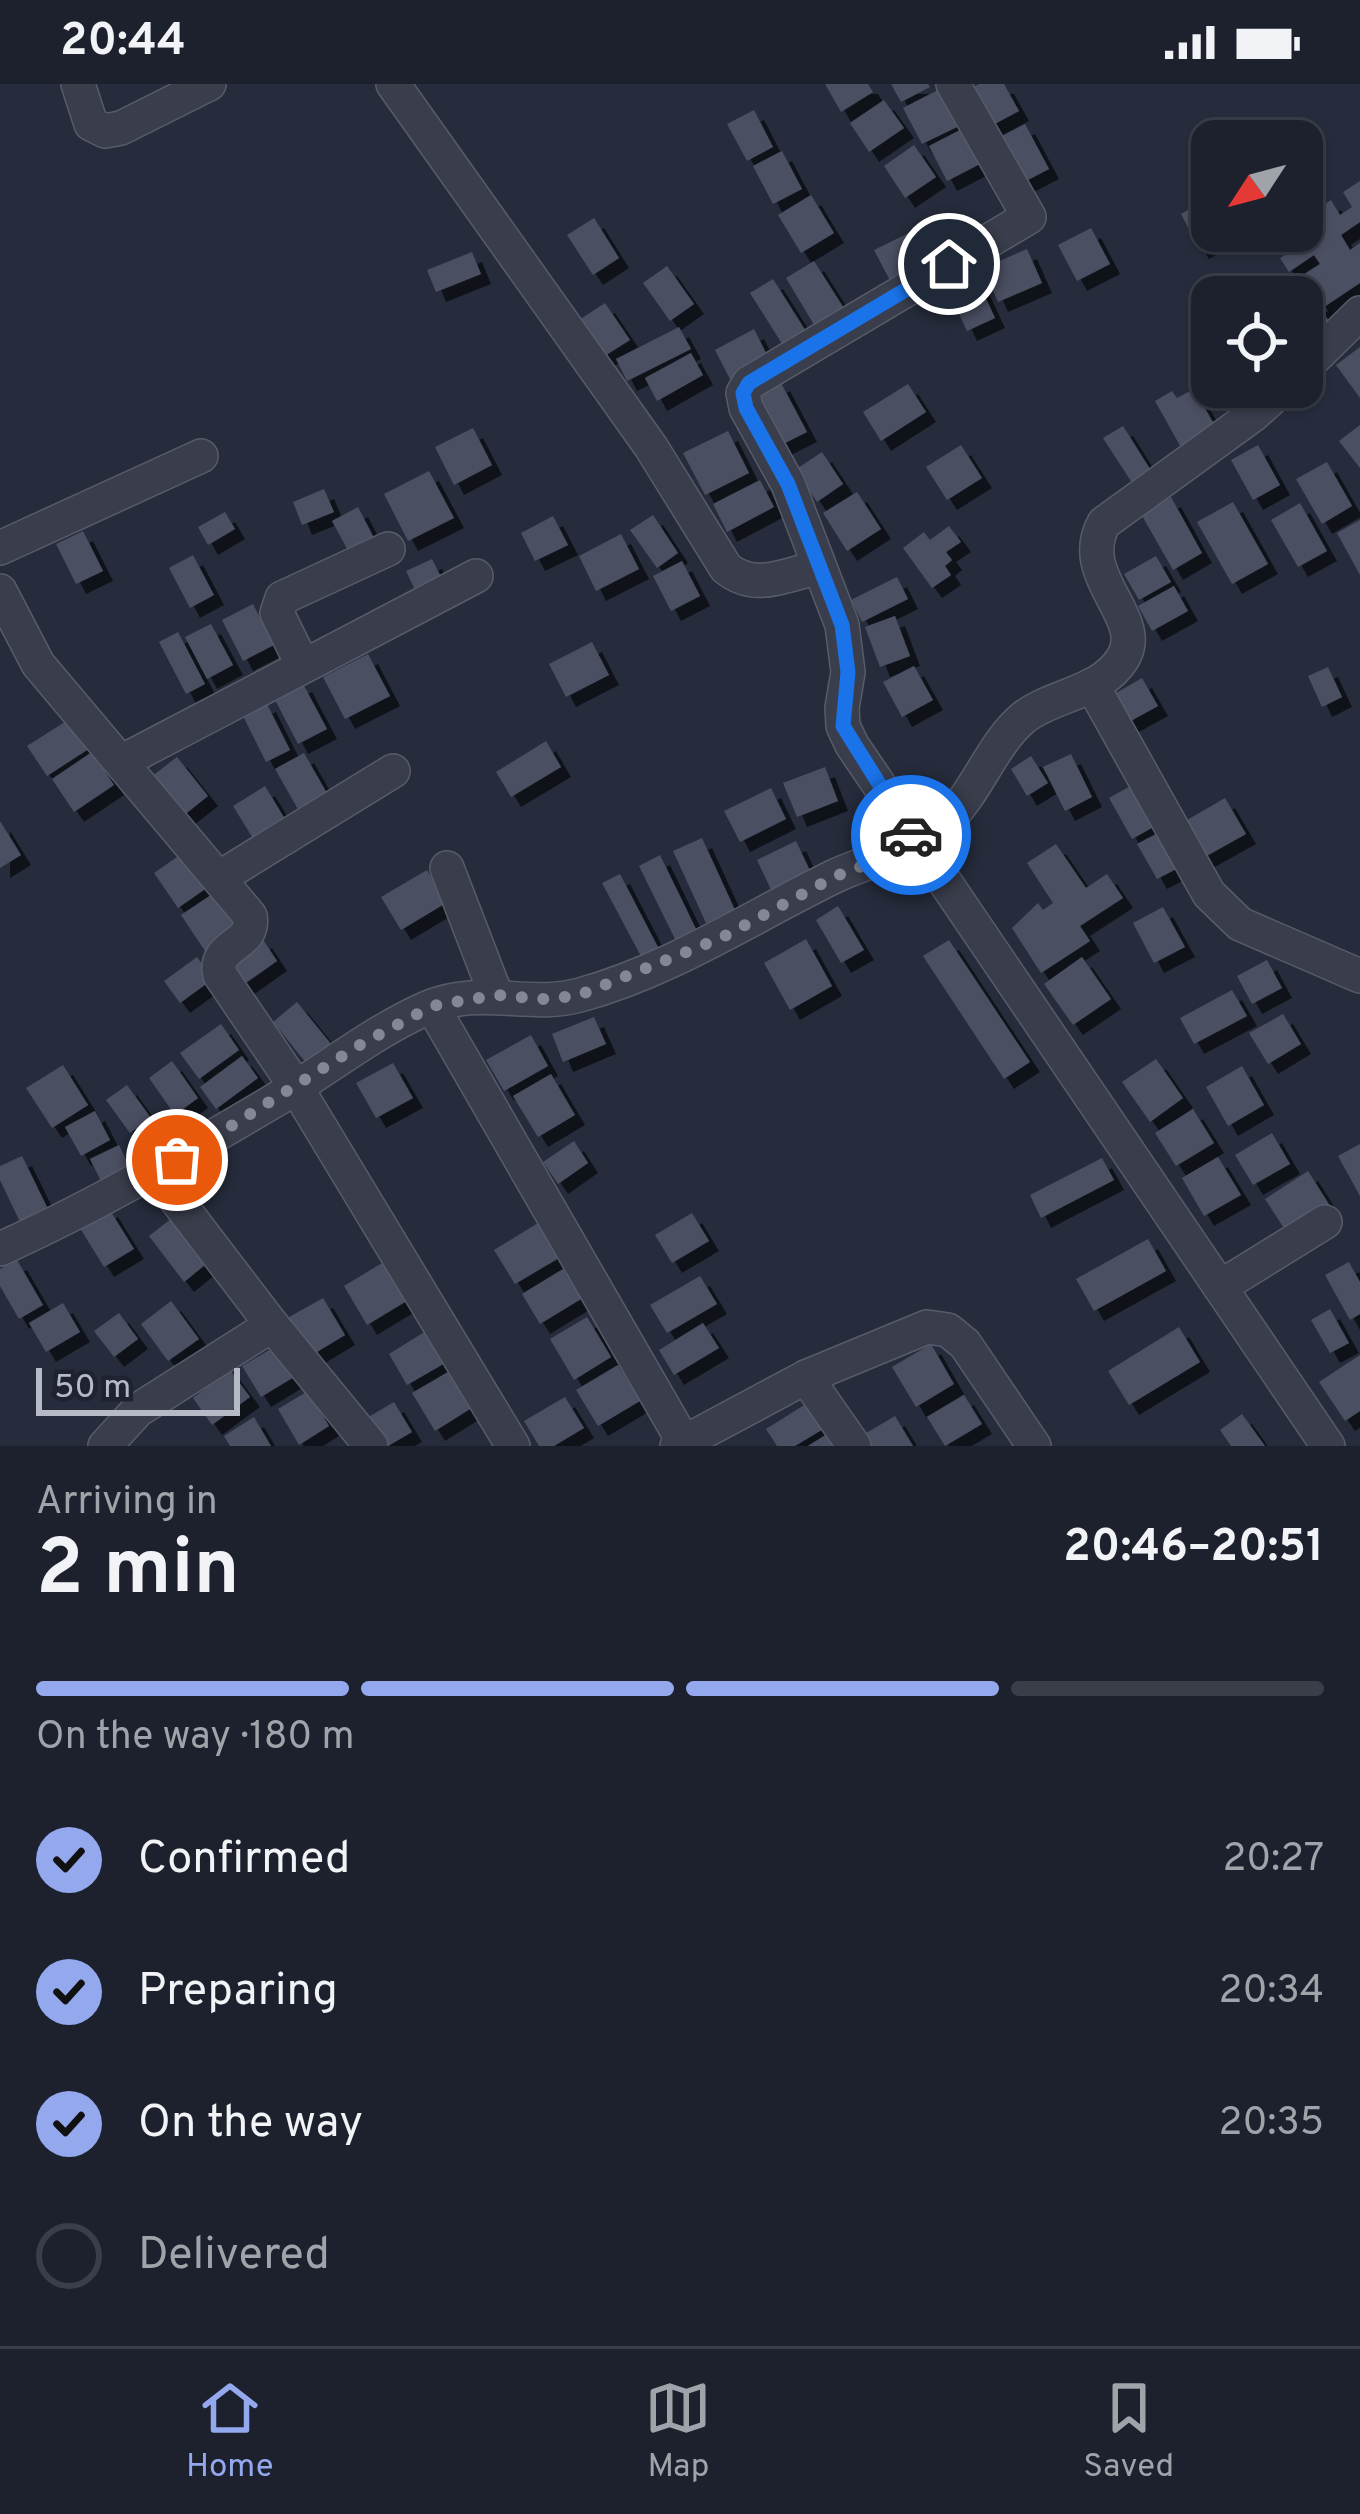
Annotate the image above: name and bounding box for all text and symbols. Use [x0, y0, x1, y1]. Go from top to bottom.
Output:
text: 20:44 [60, 14, 186, 71]
north arrow [1191, 120, 1323, 252]
map controls [1191, 120, 1323, 408]
pin [898, 213, 1000, 315]
icon: home [916, 231, 982, 297]
button: locate [1191, 276, 1323, 408]
courier [851, 775, 971, 895]
icon: car [878, 802, 944, 868]
pin [126, 1109, 228, 1211]
icon: bag [144, 1127, 210, 1193]
scale bar [36, 1362, 240, 1415]
text: 50 m [54, 1368, 131, 1410]
text: Arriving in [36, 1479, 218, 1528]
text: 20:46–20:51 [1063, 1520, 1324, 1577]
text: 2 min [36, 1523, 240, 1622]
text: On the way · 180 m [36, 1714, 355, 1763]
icon: check [36, 1827, 102, 1893]
text: Confirmed [138, 1832, 350, 1889]
text: 20:27 [1222, 1836, 1324, 1885]
icon: check [36, 1959, 102, 2025]
text: Preparing [138, 1964, 338, 2021]
text: 20:34 [1219, 1968, 1324, 2017]
icon: check [36, 2091, 102, 2157]
text: On the way [138, 2096, 363, 2153]
text: 20:35 [1219, 2100, 1324, 2149]
text: Delivered [138, 2228, 330, 2285]
tab: Home [186, 2375, 274, 2489]
tab: Map [645, 2375, 711, 2489]
tab: Saved [1083, 2375, 1174, 2489]

